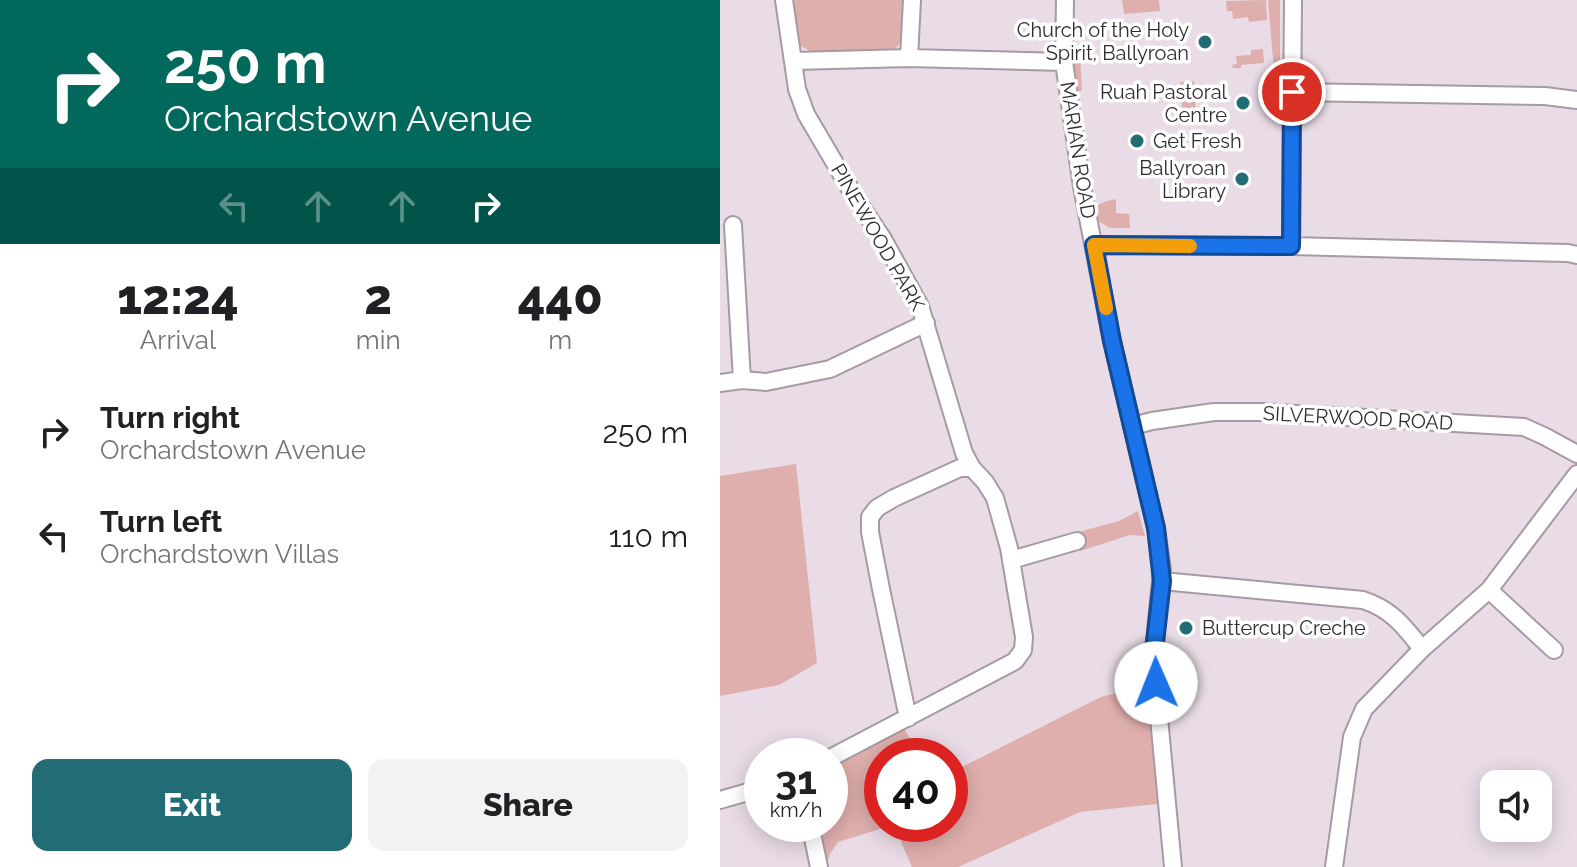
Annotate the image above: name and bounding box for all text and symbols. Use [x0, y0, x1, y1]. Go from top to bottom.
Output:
place label: Church of the Holy Spirit, Ballyroan [1017, 18, 1189, 65]
text: 250 m [164, 30, 327, 96]
icon: right [32, 32, 136, 136]
marker: Church of the Holy Spirit, Ballyroan [1196, 33, 1214, 51]
pin [1258, 58, 1326, 126]
icon: arrive [1270, 70, 1314, 114]
street label: MARIAN ROAD [1055, 80, 1101, 220]
place label: Ruah Pastoral Centre [1100, 80, 1228, 127]
marker: Ruah Pastoral Centre [1234, 94, 1252, 112]
text: Orchardstown Avenue [164, 97, 532, 139]
place label: Get Fresh [1153, 129, 1242, 153]
marker: Get Fresh [1128, 132, 1146, 150]
place label: Ballyroan Library [1139, 156, 1226, 203]
street label: PINEWOOD PARK [826, 159, 930, 315]
marker: Ballyroan Library [1233, 170, 1251, 188]
icon: left [212, 184, 256, 228]
icon: ahead [296, 184, 340, 228]
icon: ahead [380, 184, 424, 228]
icon: right [464, 184, 508, 228]
text: 12:24 [117, 269, 239, 325]
text: 2 [364, 269, 392, 325]
text: 440 [518, 269, 603, 325]
text: Arrival [140, 325, 216, 355]
text: min [356, 325, 401, 355]
text: m [548, 325, 572, 355]
text: Turn right [100, 400, 240, 435]
street label: SILVERWOOD ROAD [1262, 401, 1454, 435]
icon: right [32, 410, 76, 454]
text: 250 m [602, 415, 688, 450]
text: Orchardstown Avenue [100, 435, 366, 465]
text: Turn left [100, 504, 222, 539]
icon: left [32, 514, 76, 558]
text: 110 m [609, 519, 688, 554]
text: Orchardstown Villas [100, 539, 339, 569]
place label: Buttercup Creche [1202, 616, 1366, 640]
marker: Buttercup Creche [1177, 619, 1195, 637]
position arrow [1114, 641, 1198, 725]
speed limit sign: 40 [864, 738, 968, 842]
text: 31 [775, 756, 817, 803]
button: Exit [32, 759, 352, 851]
button: Share [368, 759, 688, 851]
map controls [1480, 770, 1552, 842]
button: sound [1480, 770, 1552, 842]
text: km/h [770, 798, 822, 822]

